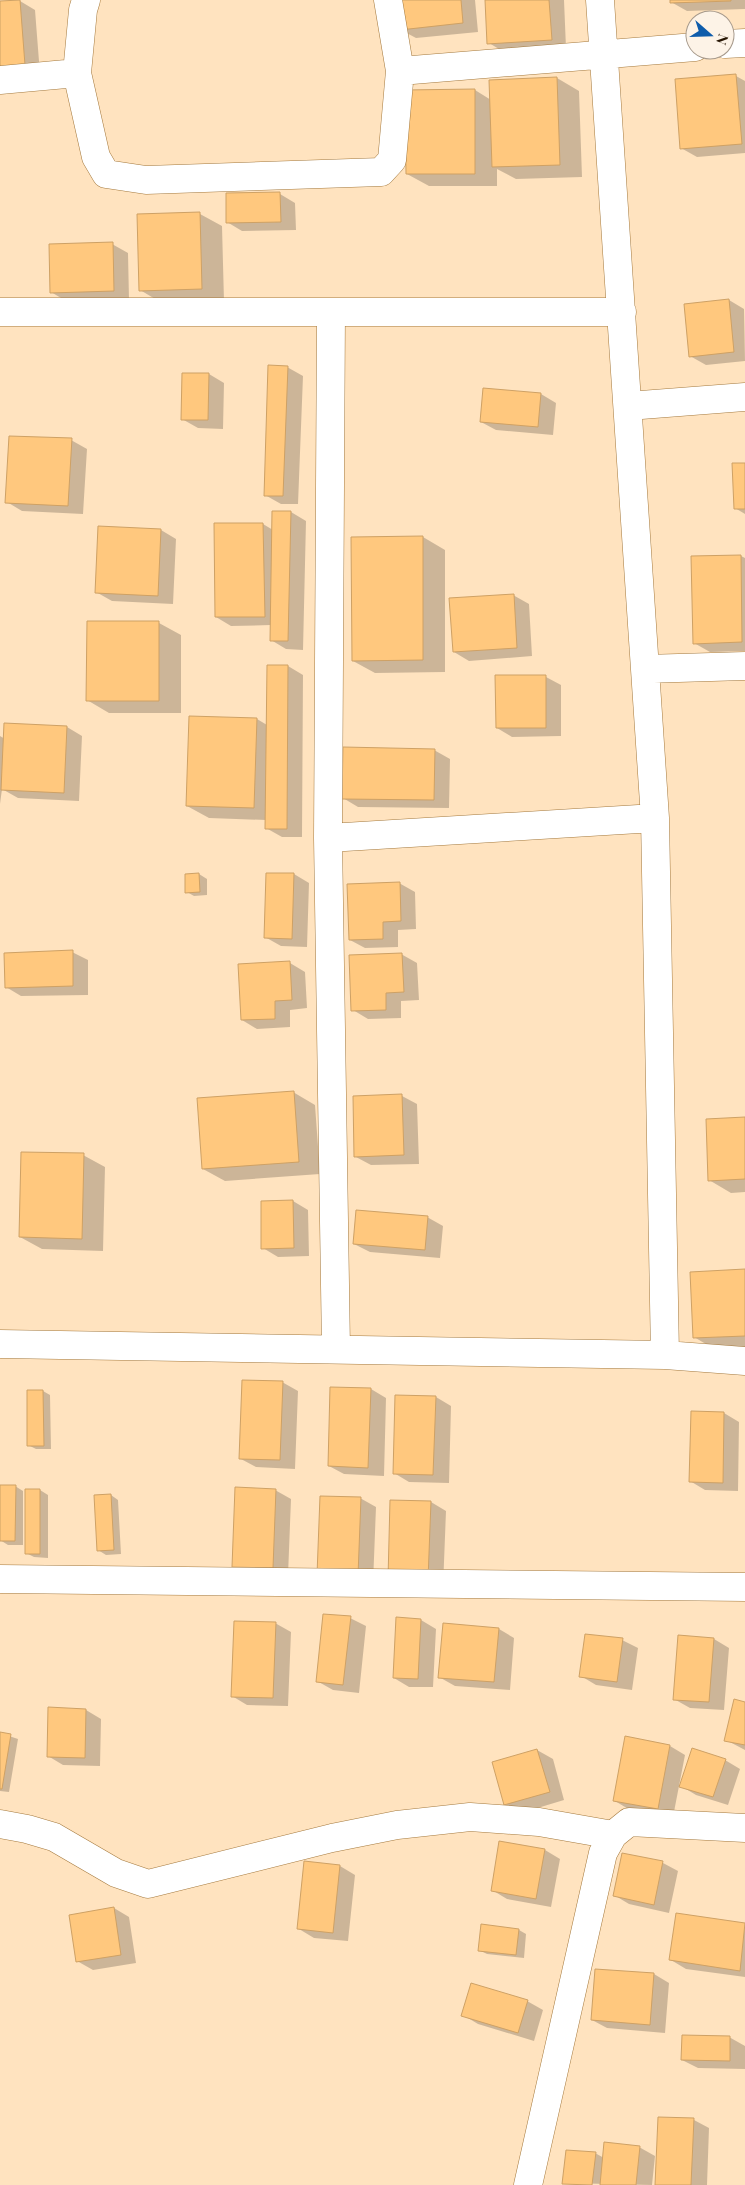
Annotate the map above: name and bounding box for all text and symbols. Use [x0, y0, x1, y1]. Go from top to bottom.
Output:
north arrow [685, 10, 735, 60]
text: N [712, 32, 733, 48]

